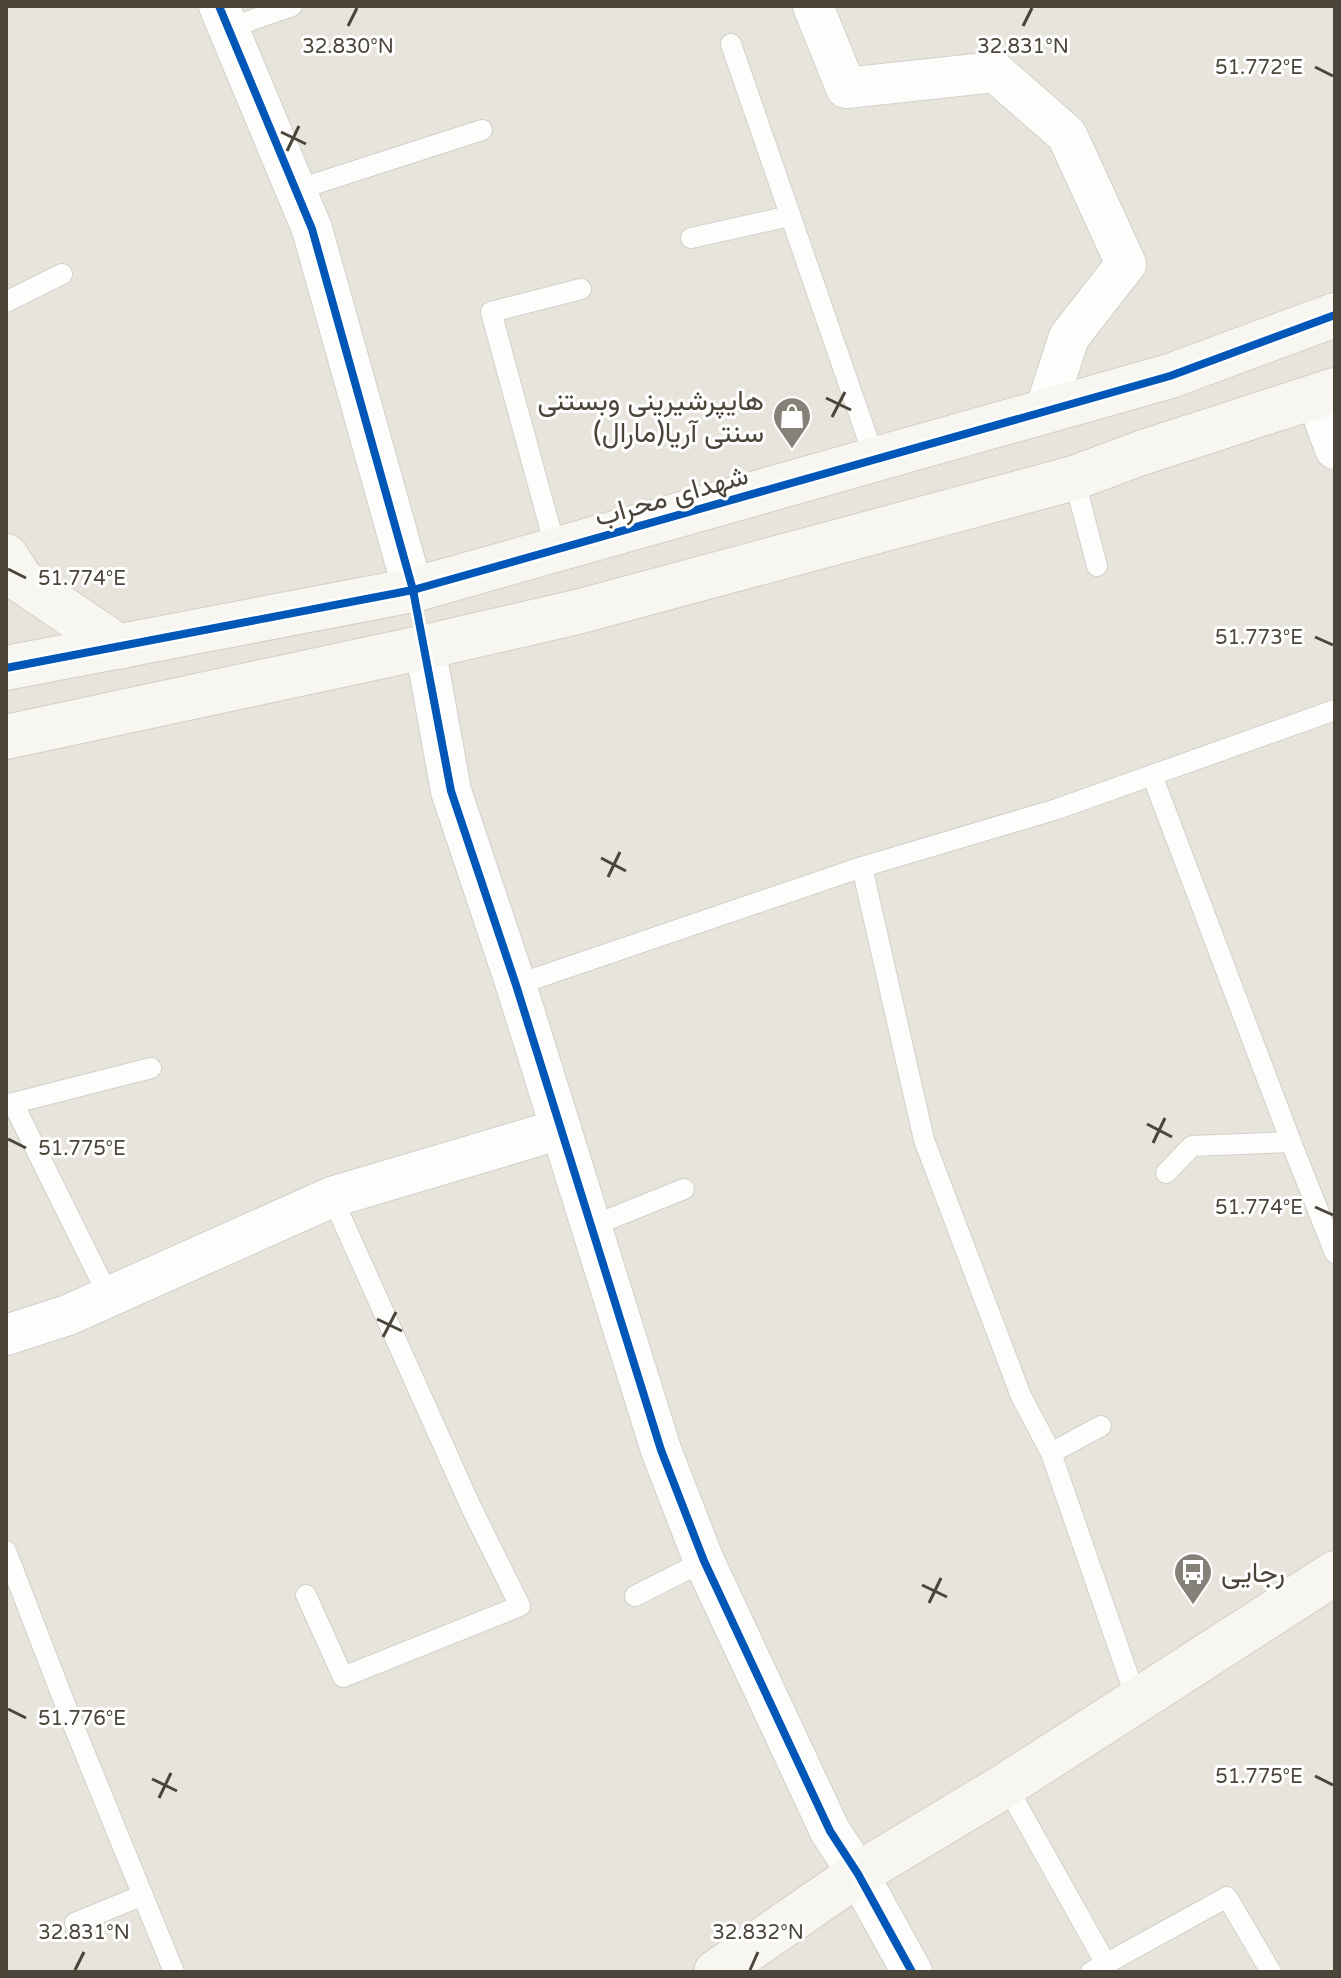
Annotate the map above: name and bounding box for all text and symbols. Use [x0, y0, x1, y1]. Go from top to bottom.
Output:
text: 32.830°N [302, 35, 394, 59]
text: 32.831°N [977, 35, 1069, 59]
text: 51.772°E [1215, 56, 1303, 80]
place label: هایپرشیرینی وبستنی سنتی آریا(مارال) [538, 384, 764, 450]
shop icon: هایپرشیرینی وبستنی سنتی آریا(مارال) [771, 395, 813, 450]
street label: شهدای محراب [590, 458, 752, 534]
text: 51.774°E [38, 567, 126, 591]
text: 51.773°E [1215, 626, 1303, 650]
text: 51.775°E [38, 1137, 126, 1161]
text: 51.774°E [1215, 1196, 1303, 1220]
bus stop icon: رجایی [1172, 1551, 1214, 1606]
place label: رجایی [1221, 1556, 1285, 1590]
text: 51.776°E [38, 1707, 126, 1731]
text: 51.775°E [1215, 1765, 1303, 1789]
text: 32.831°N [38, 1921, 130, 1945]
text: 32.832°N [712, 1921, 804, 1945]

